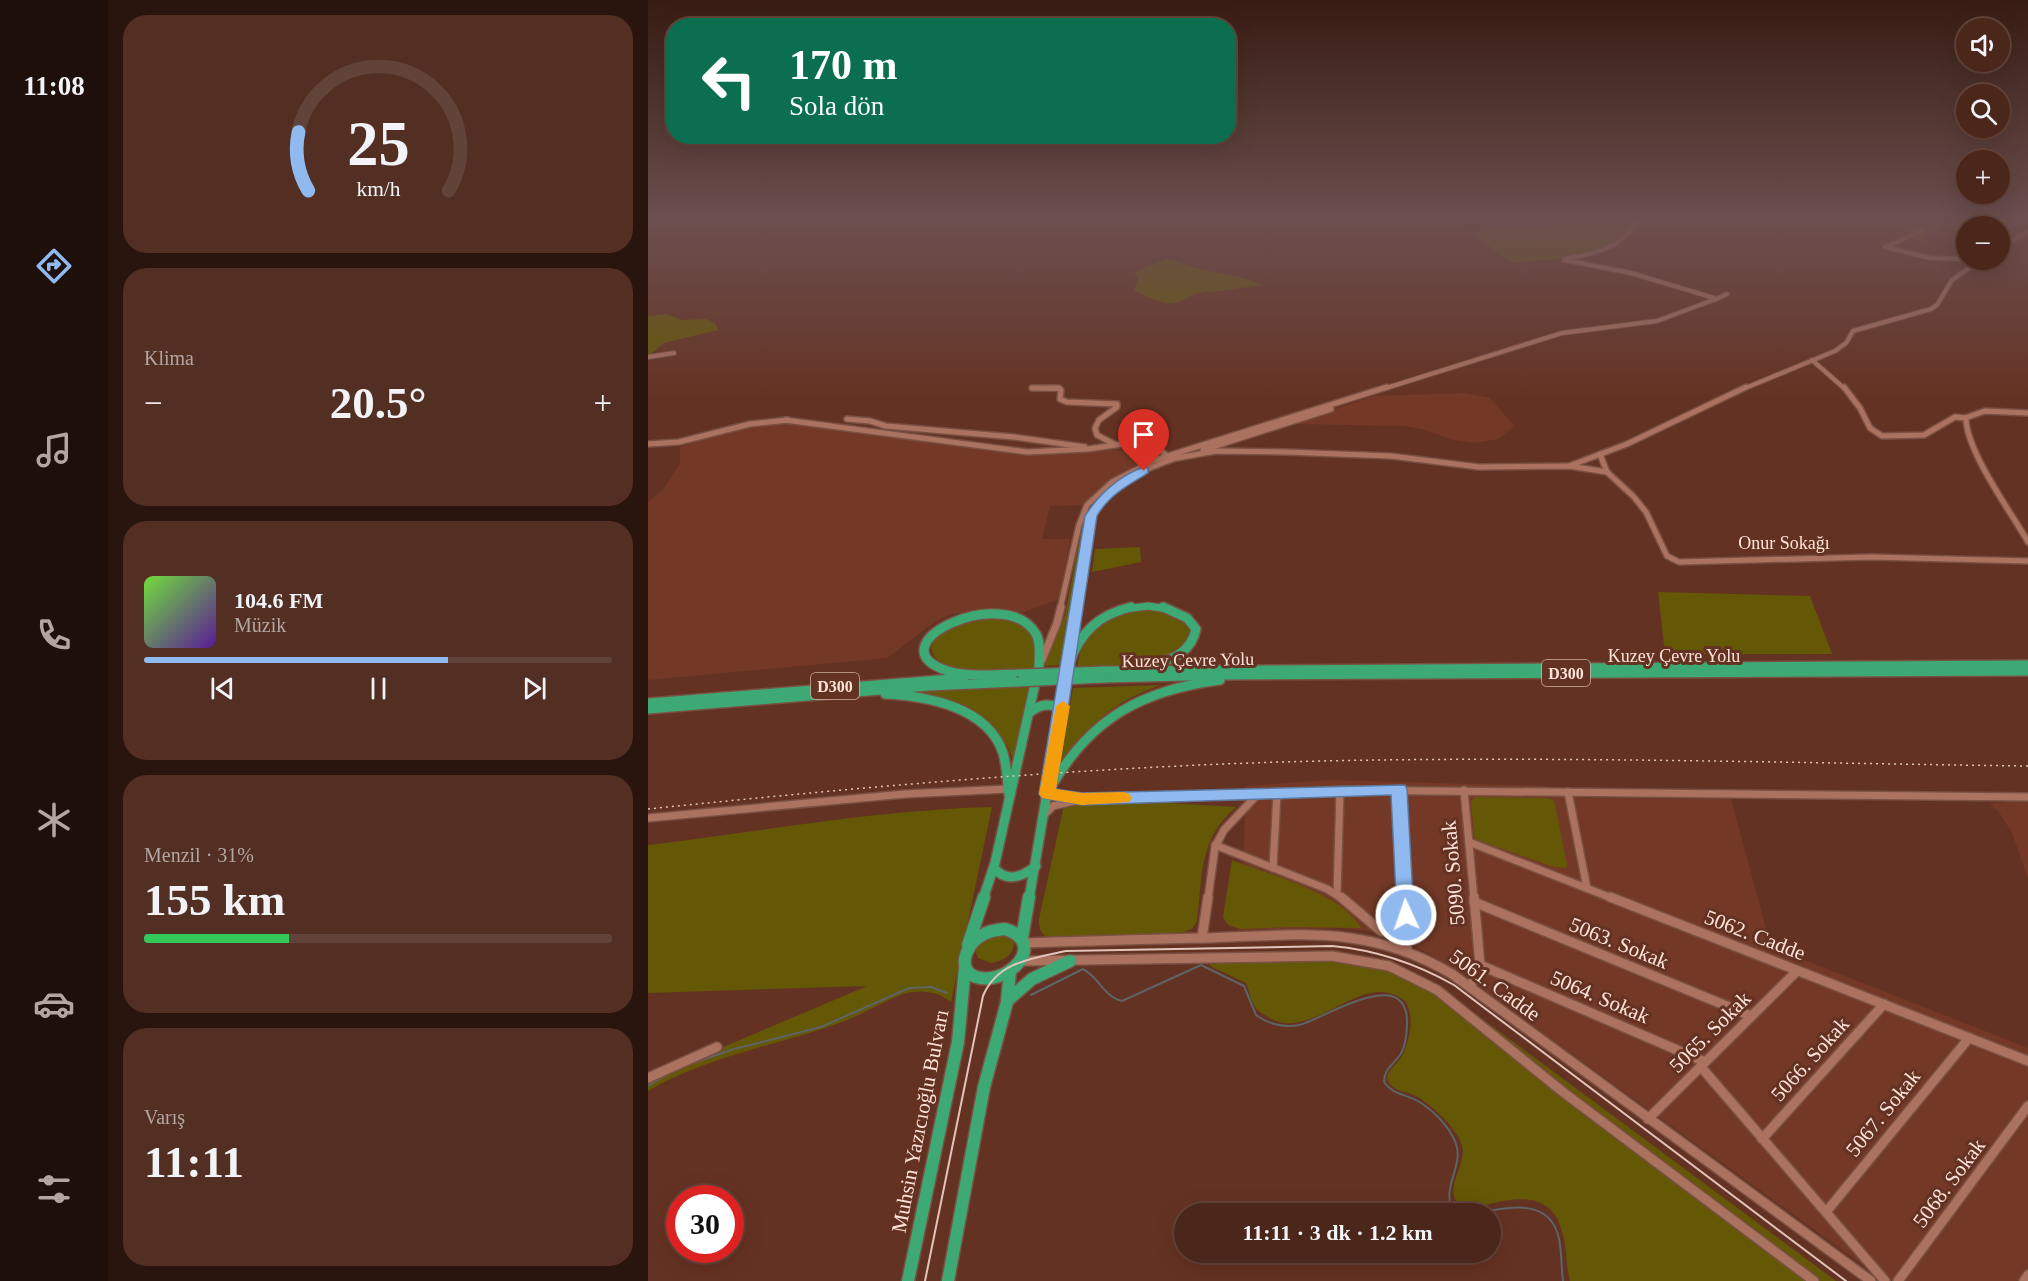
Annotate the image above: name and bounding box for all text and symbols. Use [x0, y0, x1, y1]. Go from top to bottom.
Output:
map controls [1956, 18, 2010, 270]
button: sound [1956, 18, 2010, 72]
icon: left [690, 42, 768, 120]
text: 170 m [789, 42, 898, 88]
text: 11:08 [23, 71, 85, 101]
button: search [1956, 84, 2010, 138]
text: Sola dön [789, 91, 884, 121]
text: 25 [347, 109, 409, 178]
button: + [1956, 150, 2010, 204]
text: km/h [356, 177, 400, 201]
button: − [1956, 216, 2010, 270]
icon: directions [33, 245, 75, 287]
text: Klima [144, 347, 194, 369]
text: 20.5° [330, 378, 426, 428]
text: − [144, 385, 163, 421]
text: + [593, 385, 612, 421]
pin [1118, 409, 1169, 471]
icon: arrive [1127, 418, 1160, 451]
icon: music [33, 429, 75, 471]
street label: Onur Sokağı [1738, 533, 1830, 553]
text: 104.6 FM [234, 588, 323, 613]
icon: phone [33, 614, 75, 656]
text: Müzik [234, 614, 286, 636]
street label: Kuzey Çevre Yolu [1608, 646, 1740, 666]
street label: Kuzey Çevre Yolu [1122, 649, 1254, 671]
road number: D300 [1542, 660, 1590, 686]
icon: previous [206, 672, 239, 705]
icon: pause [362, 672, 395, 705]
icon: next [518, 672, 551, 705]
road number: D300 [811, 673, 859, 699]
icon: climate [33, 799, 75, 841]
street label: 5090. Sokak [1436, 819, 1470, 926]
text: Menzil · 31% [144, 844, 254, 866]
text: 155 km [144, 875, 285, 925]
position arrow [1374, 883, 1438, 947]
street label: 5062. Cadde [1701, 905, 1809, 965]
street label: 5063. Sokak [1566, 912, 1673, 974]
street label: 5061. Cadde [1445, 944, 1545, 1026]
street label: 5064. Sokak [1547, 965, 1653, 1029]
icon: car [33, 983, 75, 1025]
street label: 5065. Sokak [1664, 986, 1756, 1078]
street label: Muhsin Yazıcıoğlu Bulvarı [887, 1007, 953, 1235]
street label: 5066. Sokak [1766, 1012, 1854, 1106]
street label: 5067. Sokak [1841, 1064, 1926, 1161]
text: Varış [144, 1106, 185, 1128]
street label: 5068. Sokak [1908, 1133, 1990, 1232]
text: 11:11 [144, 1137, 244, 1187]
icon: filters [33, 1168, 75, 1210]
speed limit sign: 30 [666, 1185, 744, 1263]
text: 11:11 · 3 dk · 1.2 km [1242, 1220, 1433, 1245]

